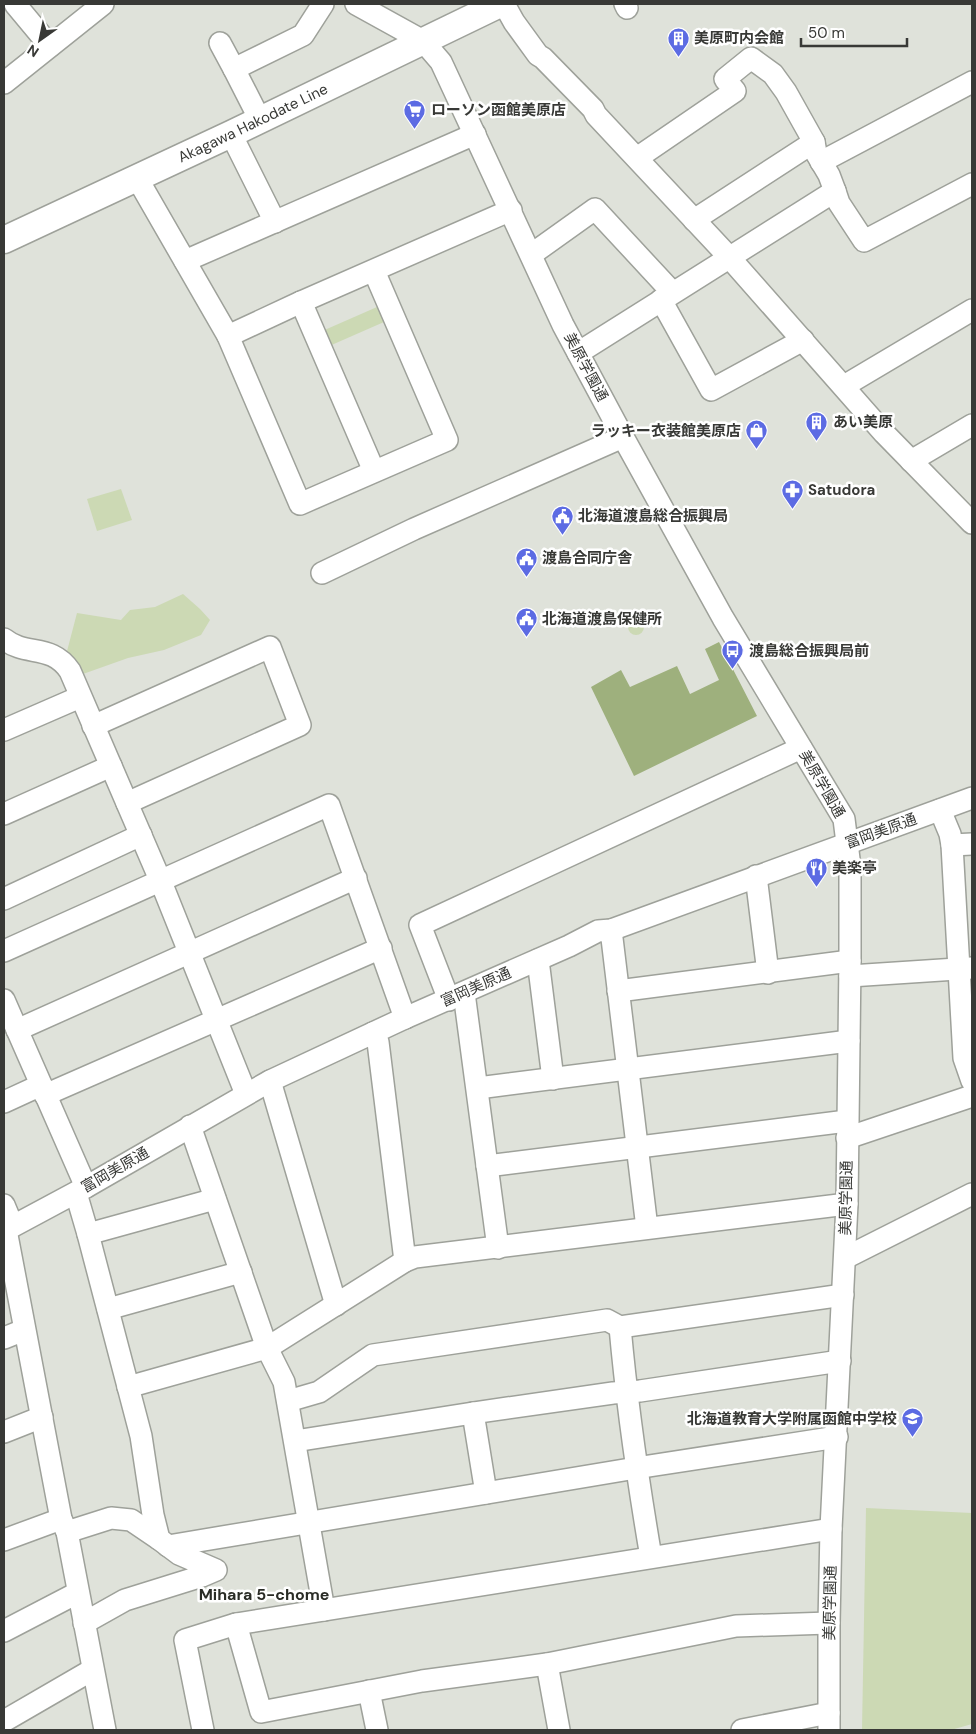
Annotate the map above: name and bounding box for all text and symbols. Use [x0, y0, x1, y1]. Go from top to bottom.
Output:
north arrow [15, 15, 65, 65]
scale bar [801, 15, 907, 47]
text: 50 m [808, 23, 845, 43]
building icon: 美原町内会館 [666, 26, 690, 57]
place label: 美原町内会館 [694, 28, 784, 48]
text: N [24, 41, 42, 61]
street label: Akagawa Hakodate Line [175, 79, 331, 167]
supermarket icon: ローソン函館美原店 [403, 98, 427, 129]
place label: ローソン函館美原店 [431, 100, 566, 120]
street label: 美原学園通 [560, 329, 612, 405]
building icon: あい美原 [805, 410, 829, 441]
place label: あい美原 [833, 412, 893, 432]
shop icon: ラッキー衣装館美原店 [745, 419, 769, 450]
place label: ラッキー衣装館美原店 [591, 421, 741, 441]
pharmacy icon: Satudora [780, 478, 804, 509]
place label: Satudora [808, 480, 875, 500]
public building icon: 北海道渡島総合振興局 [550, 504, 574, 535]
place label: 北海道渡島総合振興局 [578, 506, 728, 526]
public building icon: 渡島合同庁舎 [514, 546, 538, 577]
place label: 渡島合同庁舎 [542, 548, 633, 568]
public building icon: 北海道渡島保健所 [514, 607, 538, 638]
place label: 北海道渡島保健所 [542, 609, 662, 629]
bus stop icon: 渡島総合振興局前 [721, 639, 745, 670]
place label: 渡島総合振興局前 [749, 641, 869, 661]
street label: 美原学園通 [795, 747, 849, 821]
street label: 富岡美原通 [842, 809, 920, 853]
restaurant icon: 美楽亭 [804, 856, 828, 887]
place label: 美楽亭 [832, 858, 877, 878]
street label: 富岡美原通 [438, 963, 514, 1011]
street label: 富岡美原通 [78, 1143, 152, 1197]
street label: 美原学園通 [835, 1160, 857, 1236]
school or university icon: 北海道教育大学附属函館中学校 [901, 1407, 925, 1438]
place label: 北海道教育大学附属函館中学校 [687, 1409, 897, 1429]
street label: 美原学園通 [819, 1565, 841, 1641]
district label: Mihara 5-chome [199, 1584, 329, 1605]

